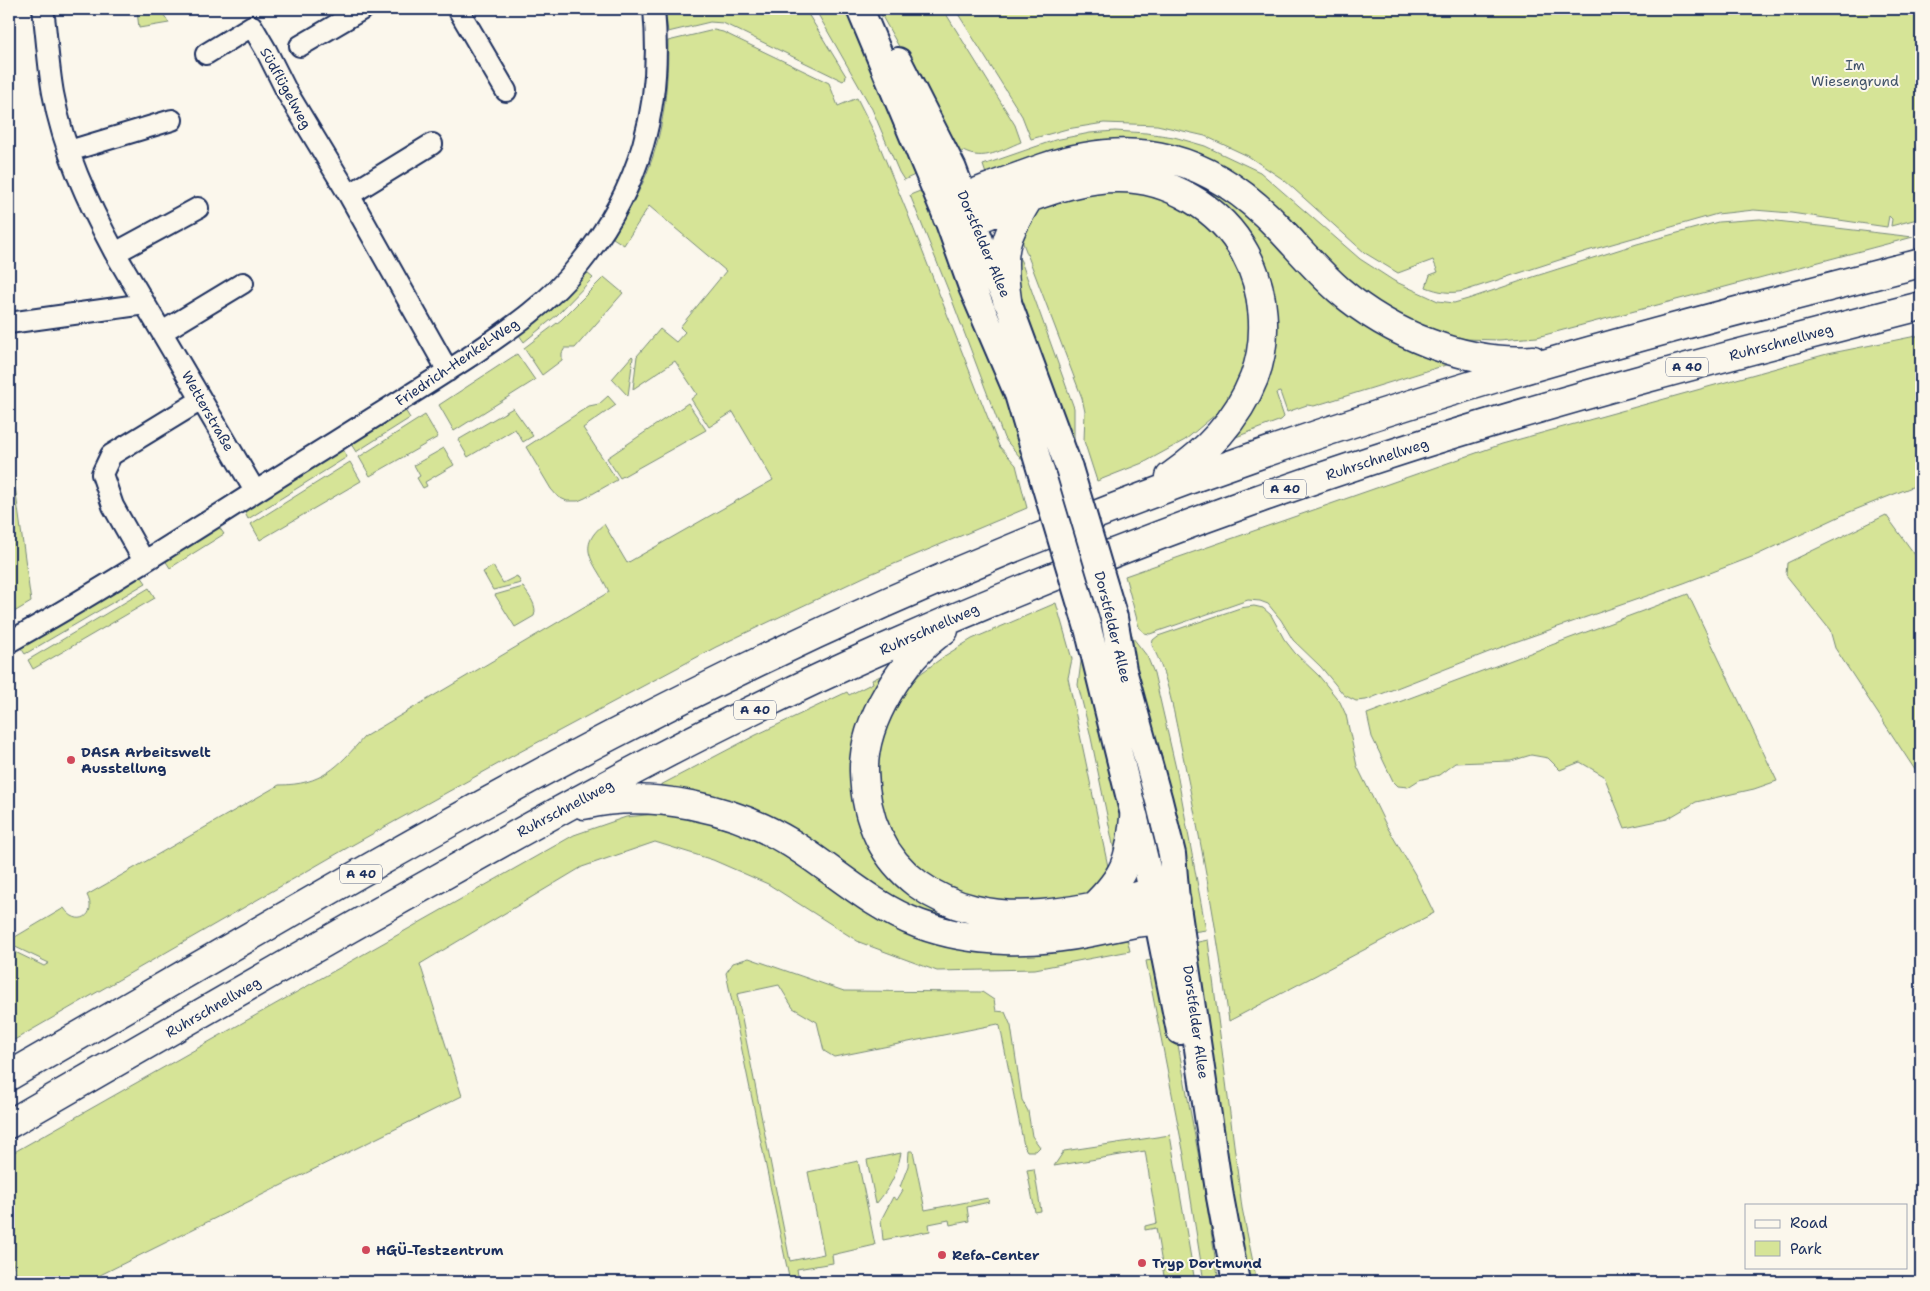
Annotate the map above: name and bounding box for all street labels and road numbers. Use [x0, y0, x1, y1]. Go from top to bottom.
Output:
street label: Südflügelweg [256, 44, 316, 132]
street label: Dorstfelder Allee [953, 188, 1015, 300]
street label: Friedrich-Henkel-Weg [392, 314, 522, 410]
street label: Ruhrschnellweg [1727, 319, 1835, 365]
road number: A 40 [1666, 358, 1708, 377]
street label: Wetterstraße [178, 368, 238, 455]
street label: Ruhrschnellweg [1323, 434, 1431, 484]
road number: A 40 [1264, 479, 1306, 498]
street label: Dorstfelder Allee [1090, 569, 1136, 685]
street label: Ruhrschnellweg [877, 599, 981, 659]
road number: A 40 [734, 700, 776, 720]
street label: Ruhrschnellweg [514, 775, 616, 841]
road number: A 40 [340, 864, 382, 884]
street label: Dorstfelder Allee [1179, 964, 1213, 1080]
street label: Ruhrschnellweg [162, 973, 264, 1041]

